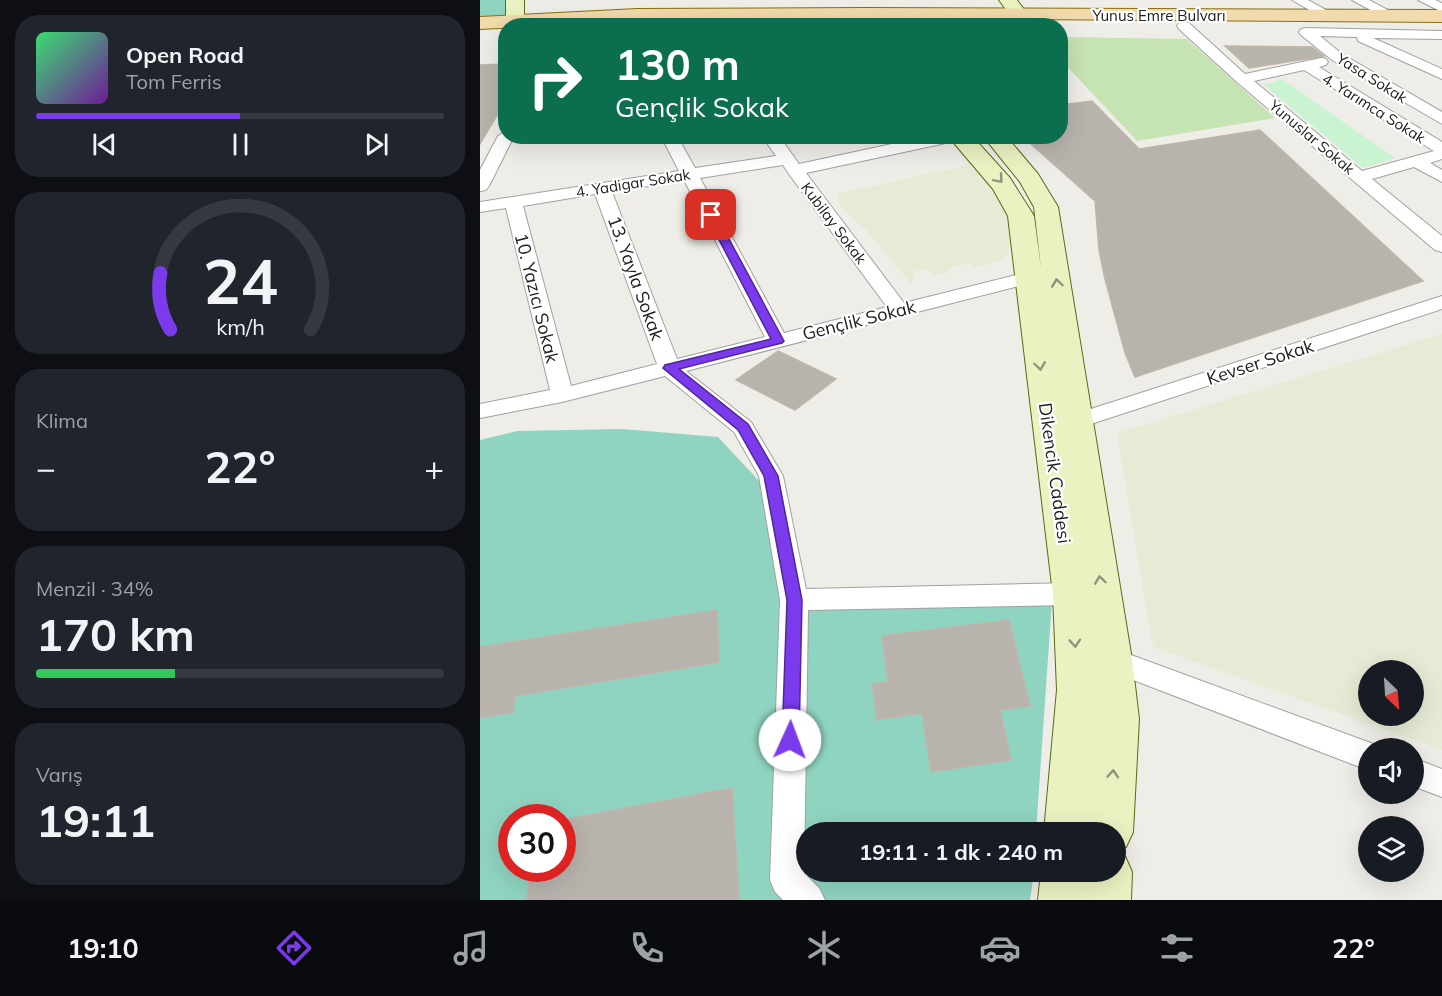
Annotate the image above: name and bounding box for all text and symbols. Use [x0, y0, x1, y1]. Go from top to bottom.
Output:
street label: Yunus Emre Bulvarı [1091, 6, 1226, 25]
text: 130 m [615, 38, 740, 91]
text: Open Road [126, 41, 244, 69]
icon: right [516, 42, 594, 120]
street label: Yasa Sokak [1332, 48, 1411, 107]
text: Tom Ferris [126, 69, 222, 94]
street label: 4. Yarımca Sokak [1319, 69, 1429, 147]
text: Gençlik Sokak [615, 90, 789, 124]
street label: Yunuslar Sokak [1265, 95, 1359, 178]
icon: previous [88, 128, 121, 161]
icon: pause [224, 128, 257, 161]
icon: next [360, 128, 393, 161]
street label: 4. Yadigar Sokak [574, 165, 692, 201]
one-way arrow [992, 172, 1003, 183]
street label: Kubilay Sokak [797, 178, 871, 268]
pin [685, 189, 736, 240]
icon: arrive [694, 198, 727, 231]
street label: 13. Yayla Sokak [603, 213, 669, 344]
street label: 10. Yazıcı Sokak [510, 231, 564, 366]
text: 24 [203, 241, 277, 320]
one-way arrow [1052, 279, 1064, 288]
street label: Gençlik Sokak [800, 295, 919, 345]
text: km/h [216, 313, 264, 340]
street label: Kevser Sokak [1204, 334, 1317, 390]
one-way arrow [1034, 362, 1046, 371]
street label: Dikencik Caddesi [1034, 401, 1076, 545]
text: Klima [36, 408, 88, 433]
text: 22° [204, 438, 276, 494]
text: − [36, 447, 56, 488]
text: + [424, 447, 444, 488]
text: Menzil · 34% [36, 576, 154, 601]
one-way arrow [1095, 576, 1107, 585]
text: 170 km [36, 606, 195, 662]
one-way arrow [1068, 639, 1081, 648]
north arrow [1358, 660, 1424, 726]
map controls [1358, 660, 1424, 882]
position arrow [758, 708, 822, 772]
button: sound [1358, 738, 1424, 804]
text: Varış [36, 762, 83, 787]
one-way arrow [1106, 770, 1119, 779]
text: 19:11 [36, 792, 155, 848]
speed limit sign: 30 [498, 804, 576, 882]
button: layers [1358, 816, 1424, 882]
text: 19:11 · 1 dk · 240 m [859, 838, 1063, 866]
icon: directions [273, 927, 315, 969]
icon: music [450, 927, 492, 969]
icon: phone [626, 927, 668, 969]
icon: climate [803, 927, 845, 969]
icon: car [979, 927, 1021, 969]
icon: filters [1156, 927, 1198, 969]
text: 19:10 [67, 931, 139, 965]
text: 22° [1332, 931, 1375, 965]

